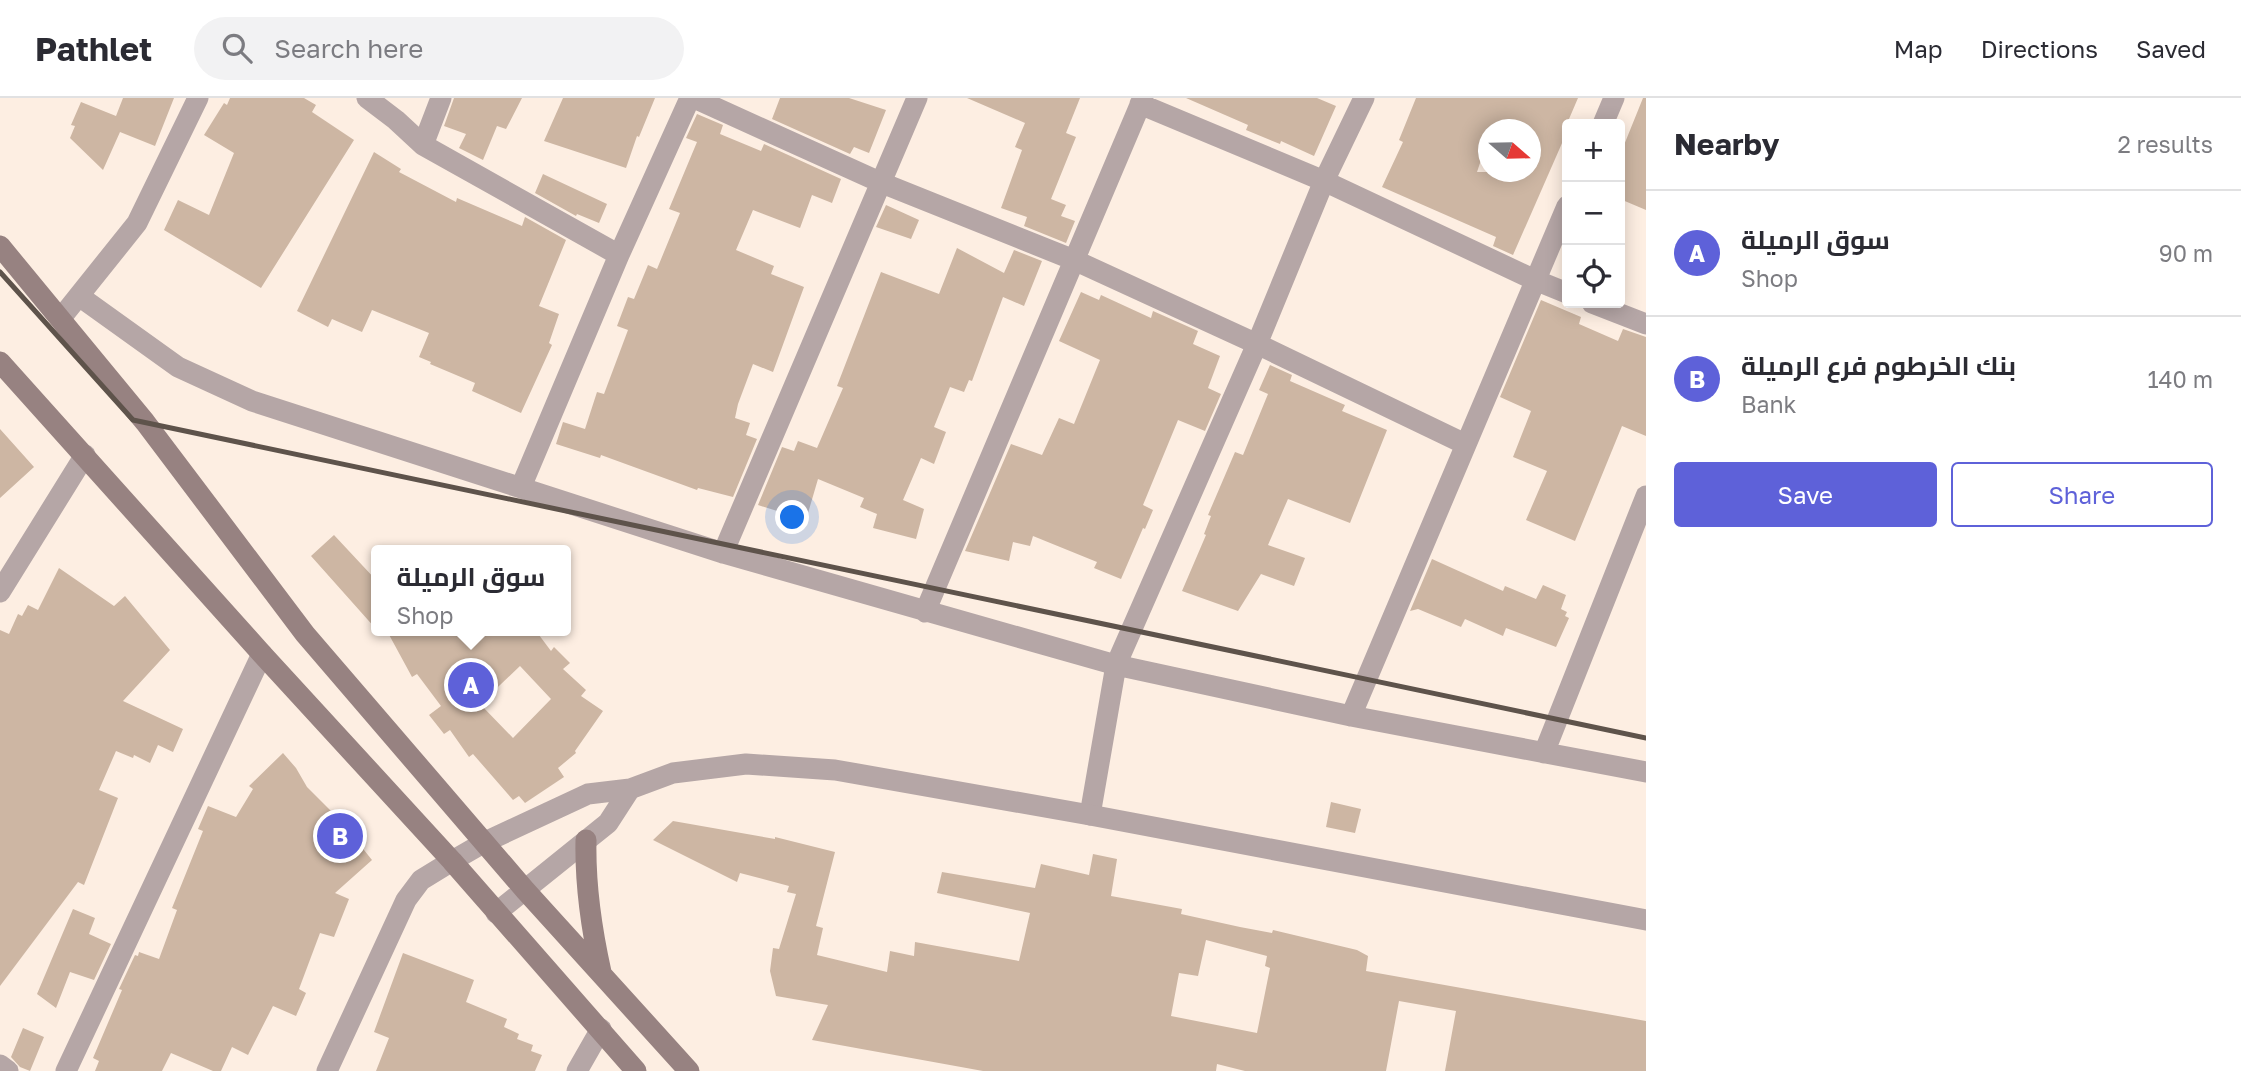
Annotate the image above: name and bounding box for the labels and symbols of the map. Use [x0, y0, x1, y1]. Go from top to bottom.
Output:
north arrow [1478, 119, 1541, 182]
your location [775, 500, 809, 534]
pin: A [448, 659, 494, 711]
pin: B [317, 810, 363, 862]

